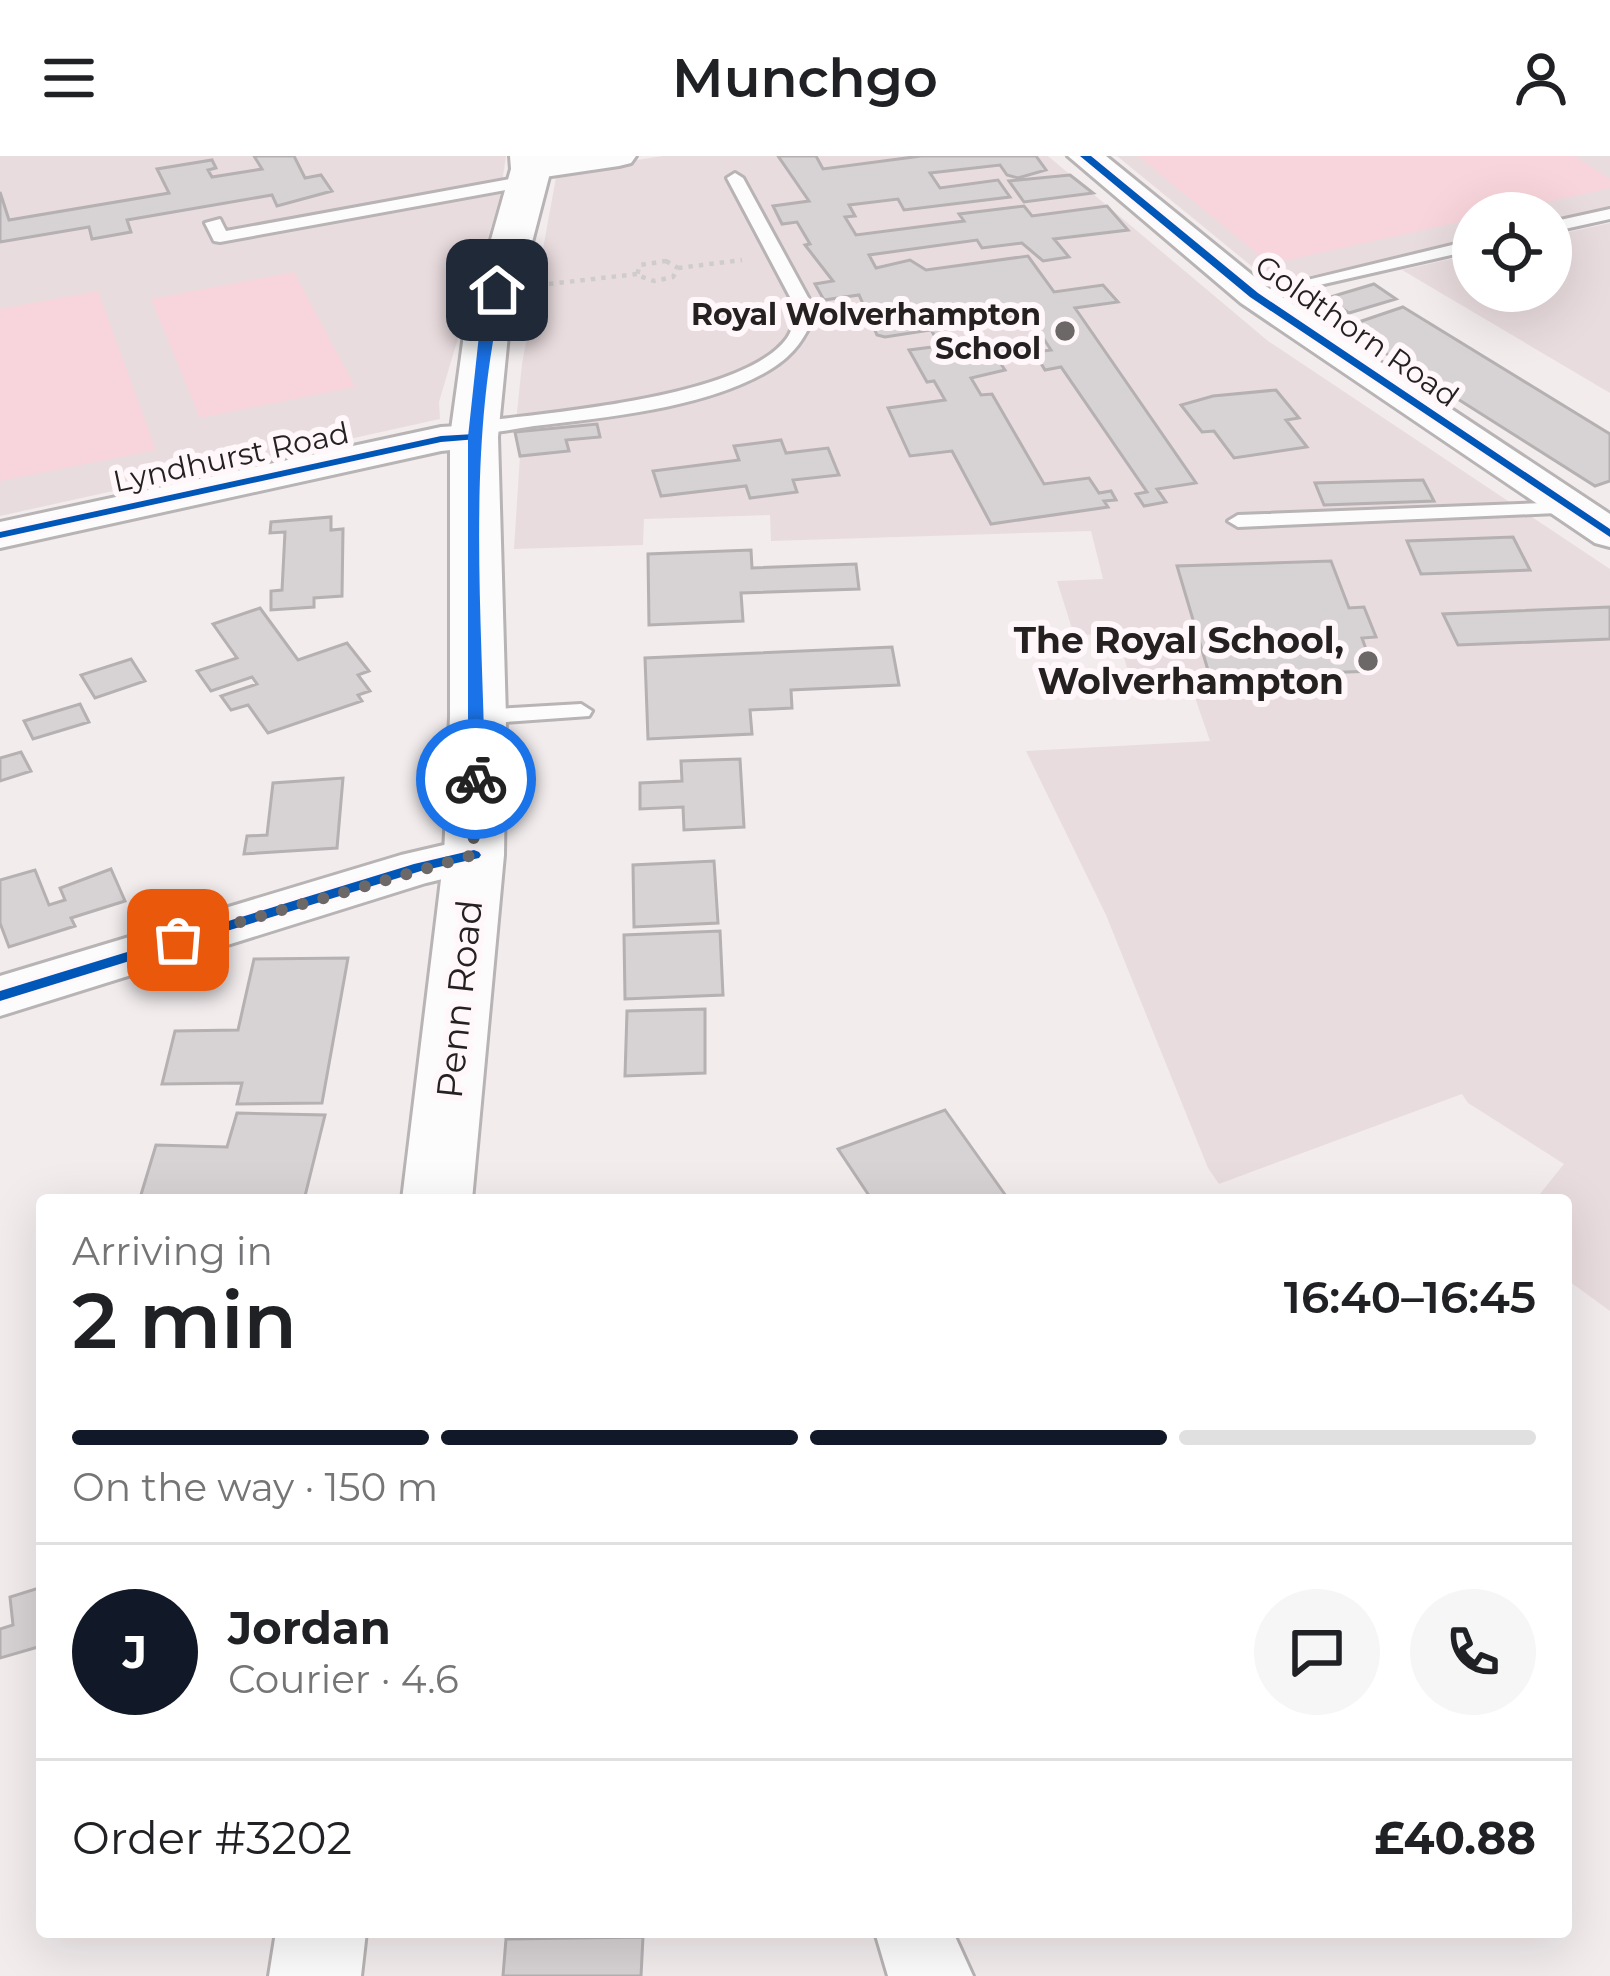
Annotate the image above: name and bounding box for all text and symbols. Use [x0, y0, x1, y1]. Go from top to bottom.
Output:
icon: menu [36, 45, 102, 111]
text: Munchgo [672, 45, 938, 111]
icon: person [1508, 45, 1574, 111]
map controls [1452, 192, 1572, 312]
button: locate [1452, 192, 1572, 312]
pin [446, 239, 548, 341]
street label: Goldthorn Road [1248, 247, 1466, 415]
icon: home [464, 257, 530, 323]
place label: Royal Wolverhampton School [691, 296, 1041, 367]
marker: Royal Wolverhampton School [1052, 318, 1078, 344]
street label: Lyndhurst Road [110, 414, 352, 500]
place label: The Royal School, Wolverhampton [1014, 618, 1344, 703]
marker: The Royal School, Wolverhampton [1355, 648, 1381, 674]
courier [416, 719, 536, 839]
icon: bike [443, 746, 509, 812]
pin [127, 889, 229, 991]
street label: Penn Road [427, 898, 491, 1100]
icon: bag [145, 907, 211, 973]
text: Arriving in [72, 1227, 273, 1275]
text: 16:40–16:45 [1284, 1269, 1536, 1324]
text: 2 min [72, 1272, 297, 1368]
text: On the way · 150 m [72, 1463, 438, 1511]
button: chat [1254, 1589, 1380, 1715]
button: phone [1410, 1589, 1536, 1715]
text: Jordan [228, 1600, 391, 1655]
text: J [123, 1624, 147, 1679]
text: Courier · 4.6 [228, 1655, 459, 1703]
text: Order #3202 [72, 1810, 352, 1865]
text: £40.88 [1374, 1810, 1536, 1865]

